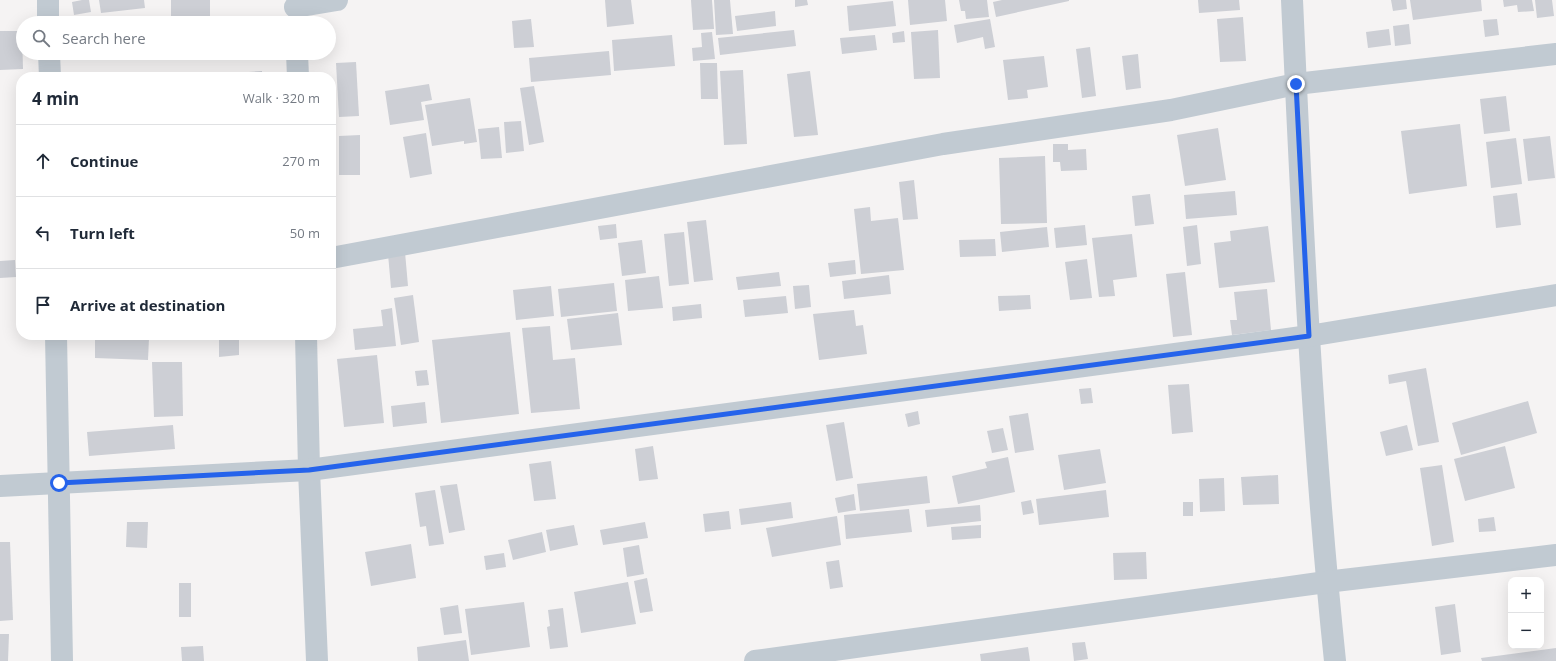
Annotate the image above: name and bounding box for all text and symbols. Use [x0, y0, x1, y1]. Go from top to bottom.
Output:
search box [16, 16, 336, 60]
icon: search [30, 27, 52, 49]
text: Search here [62, 28, 146, 48]
route end [1287, 75, 1305, 93]
text: 4 min [32, 87, 79, 110]
text: Walk · 320 m [243, 89, 320, 107]
icon: ahead [32, 150, 54, 172]
text: Continue [70, 151, 138, 171]
text: 270 m [282, 152, 320, 170]
icon: left [32, 222, 54, 244]
text: Turn left [70, 223, 135, 243]
text: 50 m [290, 224, 320, 242]
icon: arrive [32, 294, 54, 316]
text: Arrive at destination [70, 295, 225, 315]
route start [50, 474, 68, 492]
map controls [1508, 577, 1544, 649]
button: + [1508, 577, 1544, 613]
button: − [1508, 613, 1544, 649]

